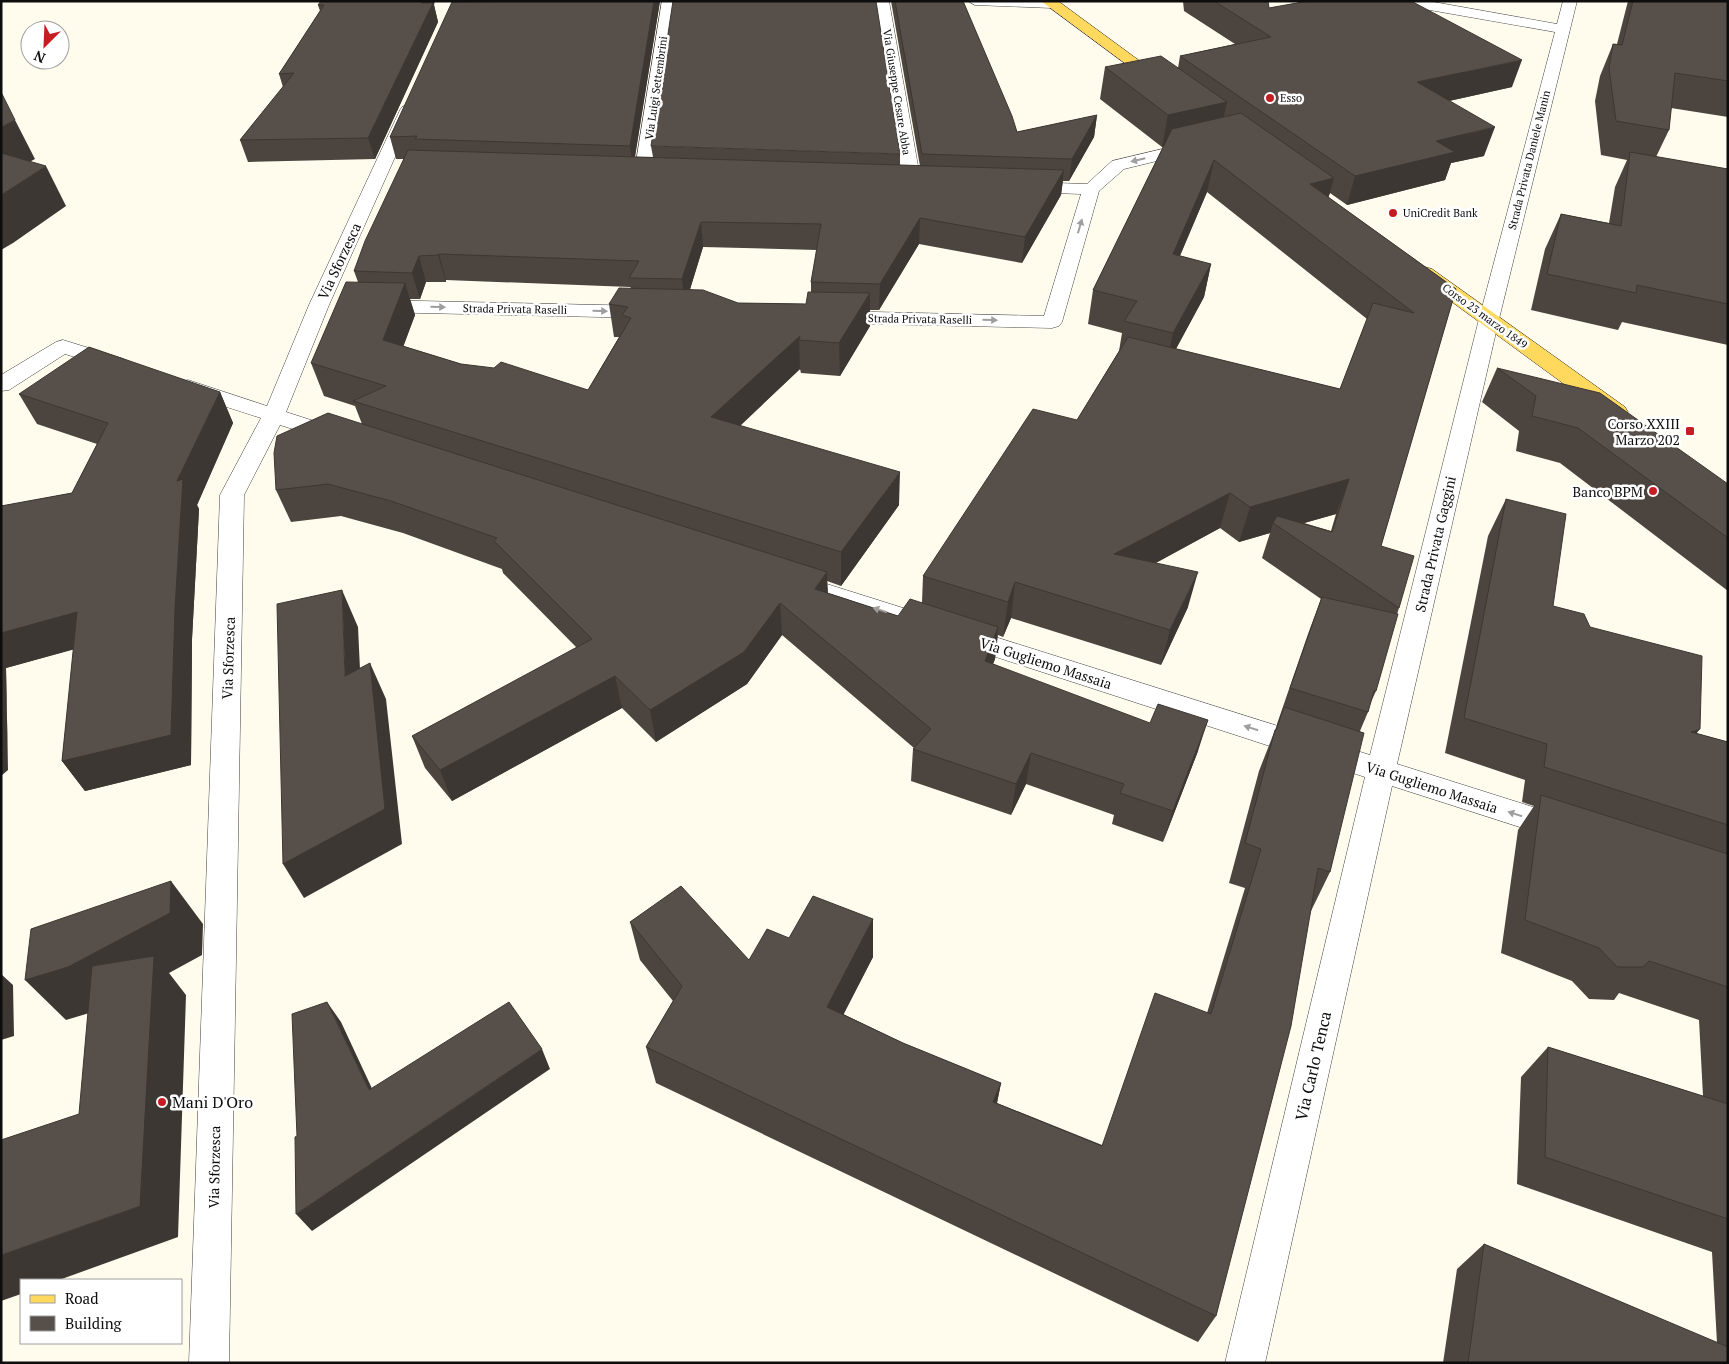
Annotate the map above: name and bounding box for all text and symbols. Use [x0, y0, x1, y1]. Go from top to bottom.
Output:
north arrow [20, 20, 70, 70]
street label: Via Giuseppe Cesare Abba [880, 28, 914, 156]
street label: Via Luigi Settembrini [642, 35, 670, 141]
text: N [30, 46, 48, 68]
street label: Strada Privata Daniele Manin [1505, 88, 1553, 231]
place label: Esso [1280, 91, 1302, 105]
marker: Esso [1264, 92, 1276, 104]
one-way arrow [1130, 156, 1145, 164]
place label: UniCredit Bank [1403, 206, 1478, 220]
marker: UniCredit Bank [1387, 207, 1399, 219]
one-way arrow [1077, 218, 1085, 233]
street label: Via Sforzesca [313, 219, 365, 303]
street label: Corso 23 marzo 1849 [1440, 280, 1530, 352]
street label: Strada Privata Raselli [463, 301, 567, 317]
one-way arrow [430, 304, 446, 312]
one-way arrow [592, 307, 608, 315]
street label: Strada Privata Raselli [868, 311, 972, 327]
one-way arrow [982, 317, 998, 325]
place label: Corso XXIII Marzo 202 [1607, 414, 1680, 449]
marker: Corso XXIII Marzo 202 [1684, 425, 1696, 437]
street label: Strada Privata Gaggini [1410, 474, 1460, 614]
place label: Banco BPM [1572, 482, 1643, 501]
marker: Banco BPM [1647, 485, 1659, 497]
one-way arrow [872, 605, 887, 613]
street label: Via Sforzesca [217, 616, 239, 700]
street label: Via Gugliemo Massaia [978, 633, 1114, 693]
one-way arrow [1244, 724, 1259, 732]
street label: Via Gugliemo Massaia [1364, 757, 1500, 817]
one-way arrow [1507, 809, 1522, 817]
street label: Via Carlo Tenca [1290, 1009, 1336, 1123]
place label: Mani D'Oro [172, 1091, 253, 1113]
marker: Mani D'Oro [156, 1096, 168, 1108]
street label: Via Sforzesca [204, 1125, 224, 1209]
legend [20, 1279, 182, 1344]
text: Road [65, 1288, 98, 1308]
text: Building [65, 1313, 123, 1333]

